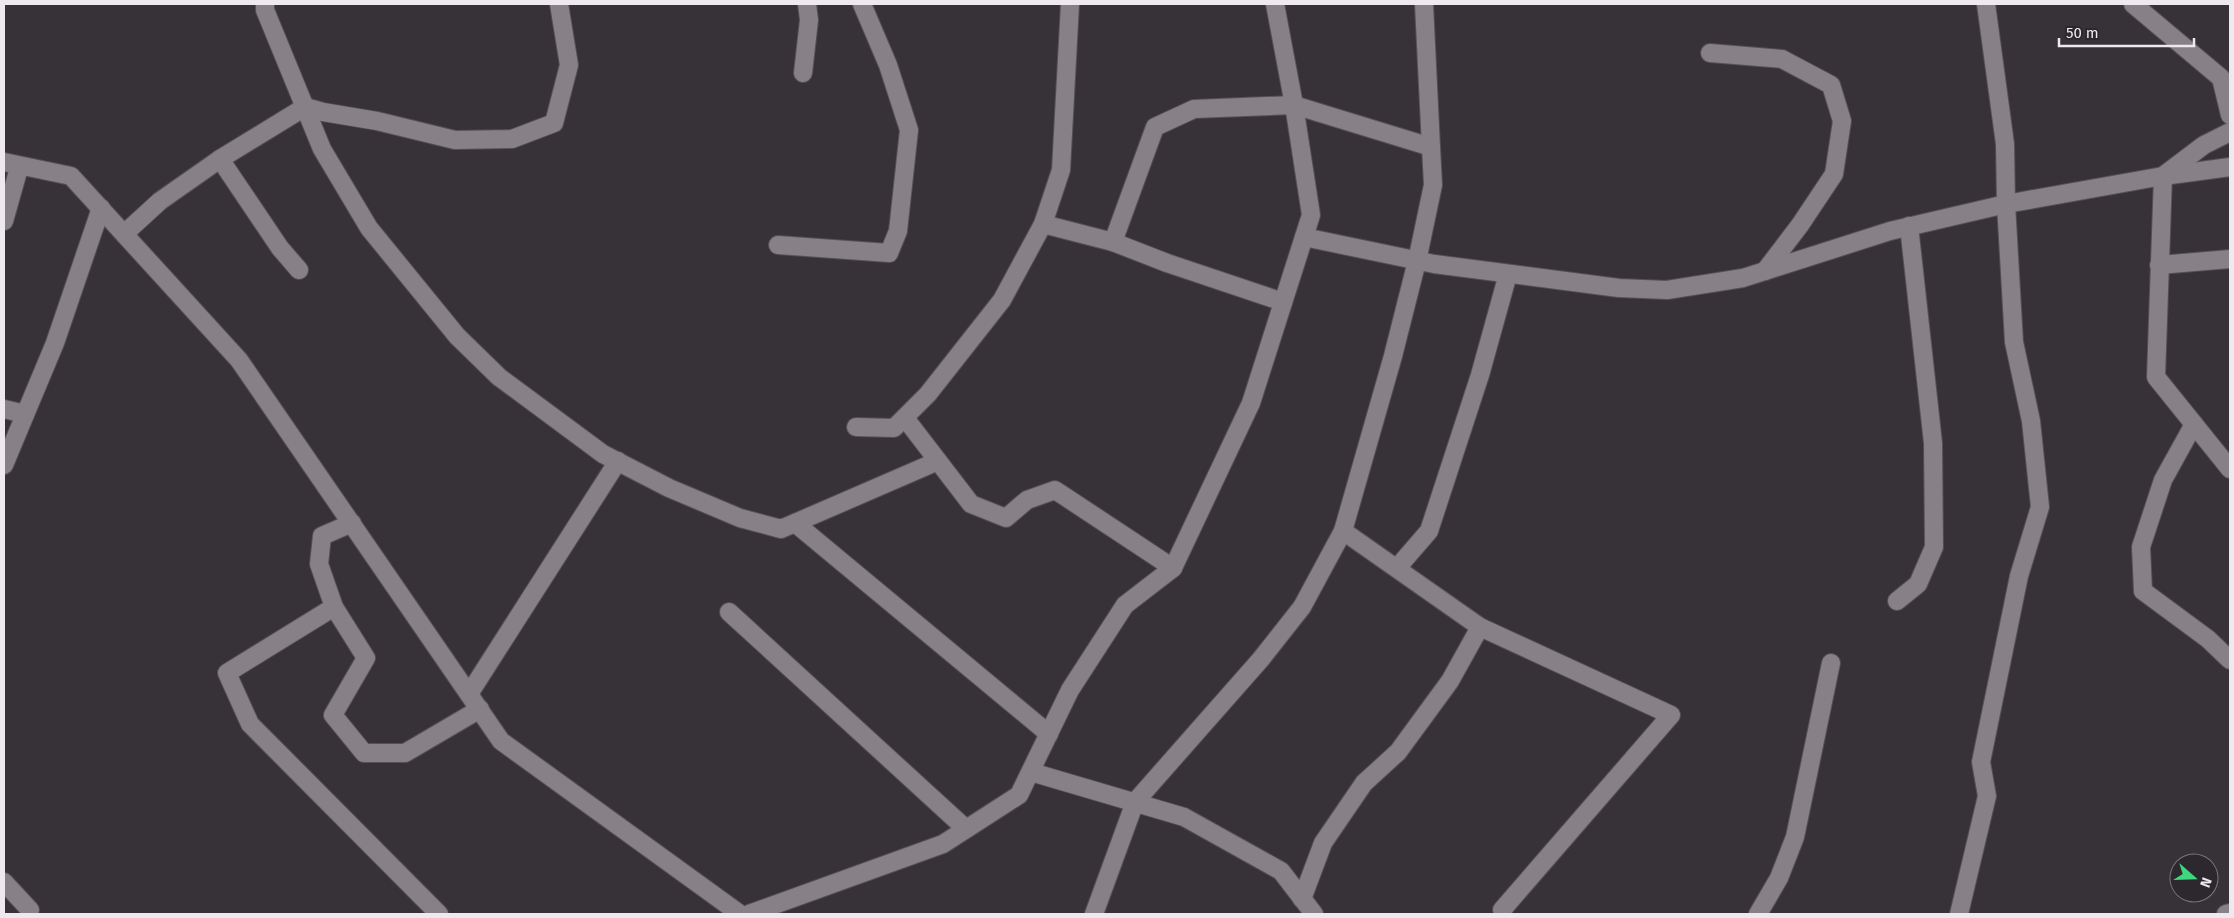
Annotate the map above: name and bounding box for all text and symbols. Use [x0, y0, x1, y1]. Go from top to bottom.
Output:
scale bar [2059, 15, 2194, 47]
text: 50 m [2066, 24, 2099, 42]
north arrow [2169, 853, 2219, 903]
text: N [2196, 875, 2215, 890]

